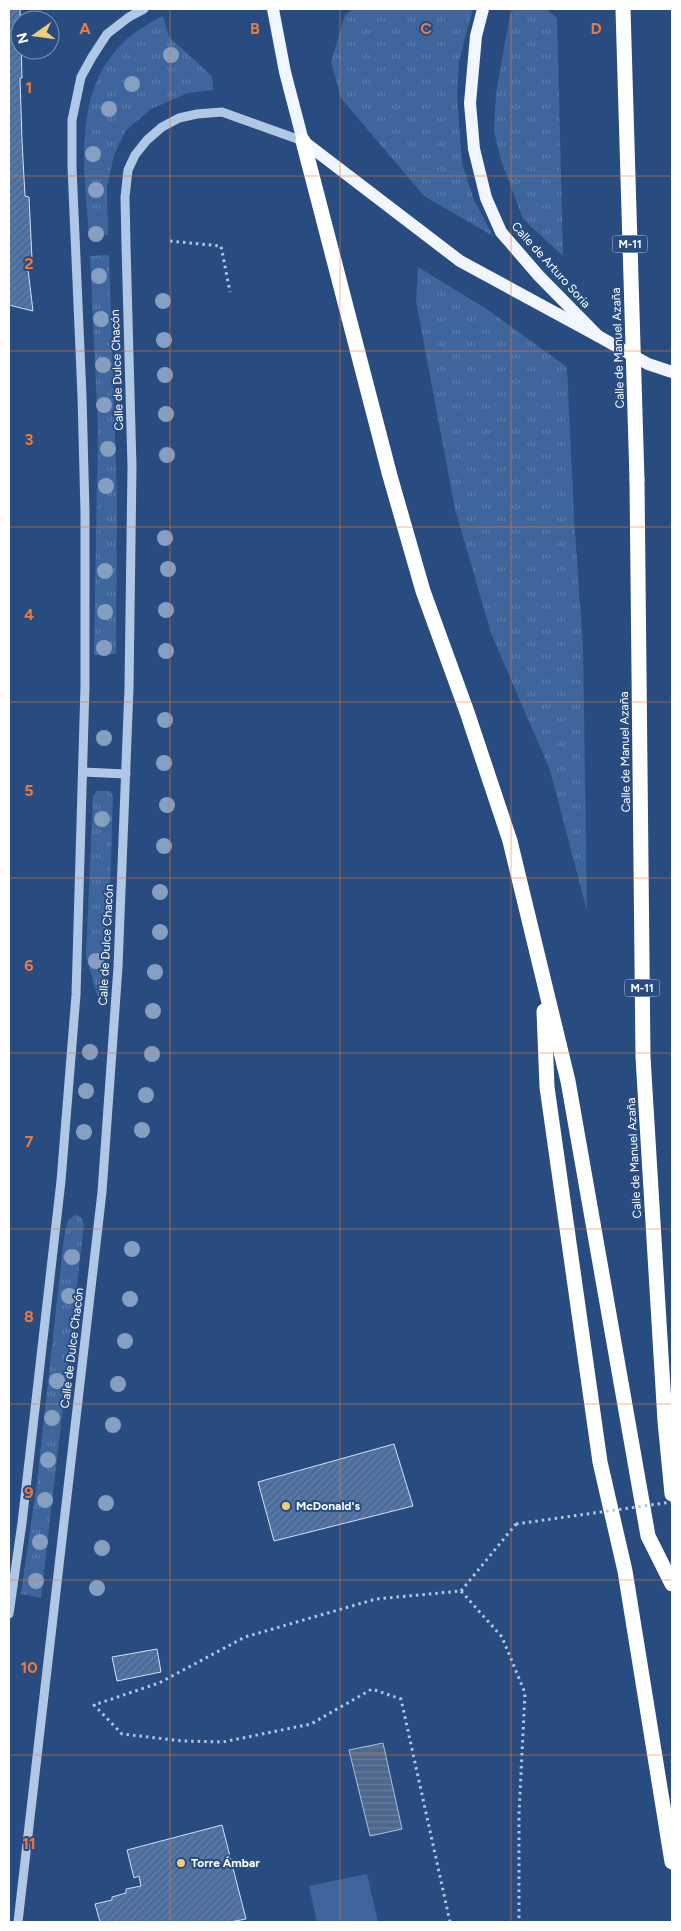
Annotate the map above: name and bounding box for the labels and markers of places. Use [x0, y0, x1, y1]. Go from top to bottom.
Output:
place label: McDonald's [296, 1499, 360, 1513]
marker: McDonald's [280, 1500, 292, 1512]
place label: Torre Ámbar [191, 1856, 260, 1870]
marker: Torre Ámbar [175, 1857, 187, 1869]

